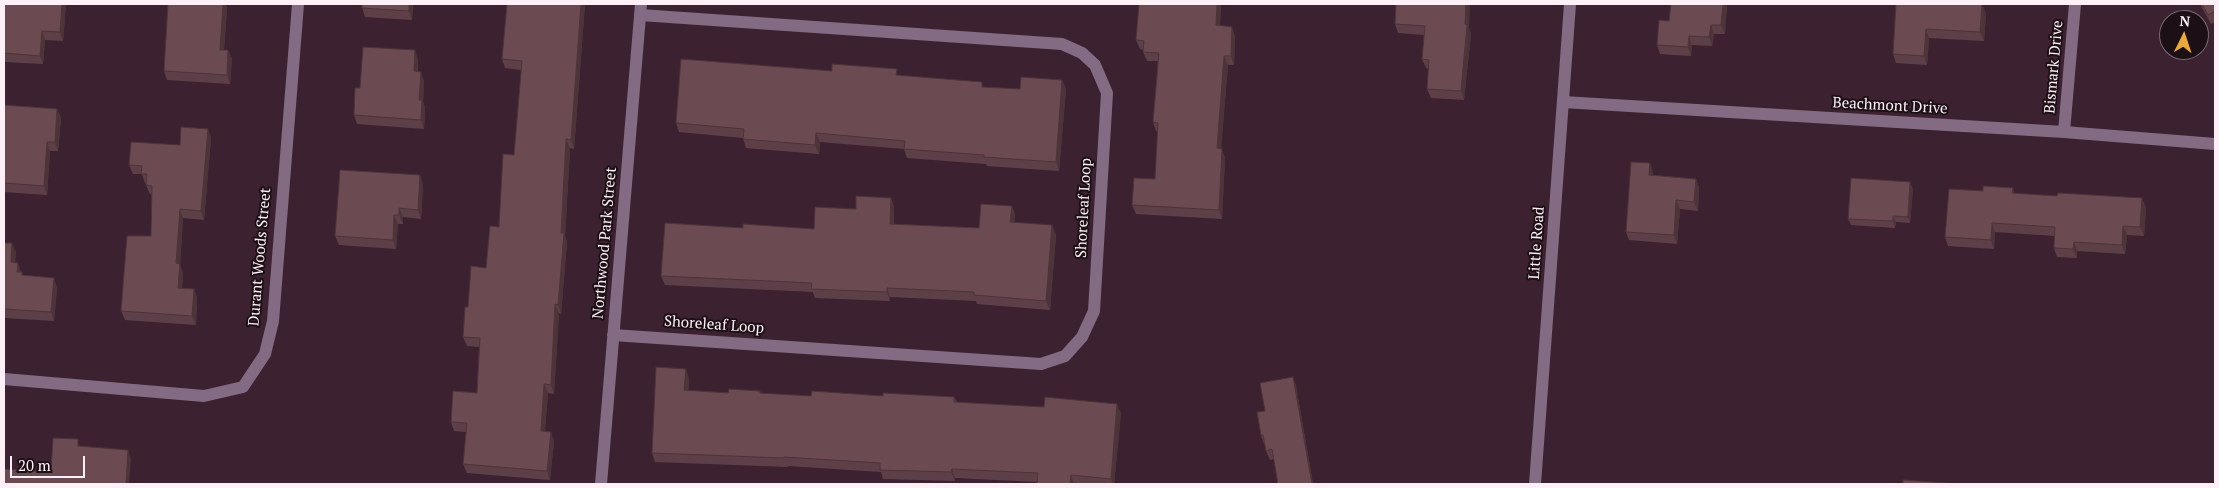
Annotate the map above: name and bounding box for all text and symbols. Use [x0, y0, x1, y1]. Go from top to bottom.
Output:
north arrow [2159, 10, 2209, 60]
text: N [2179, 11, 2191, 30]
street label: Bismark Drive [2041, 20, 2067, 114]
street label: Beachmont Drive [1832, 94, 1948, 118]
street label: Shoreleaf Loop [1072, 158, 1096, 258]
street label: Northwood Park Street [589, 166, 621, 320]
street label: Durant Woods Street [245, 187, 275, 327]
street label: Little Road [1525, 206, 1549, 280]
street label: Shoreleaf Loop [663, 313, 765, 337]
scale bar [12, 446, 88, 478]
text: 20 m [18, 455, 51, 475]

